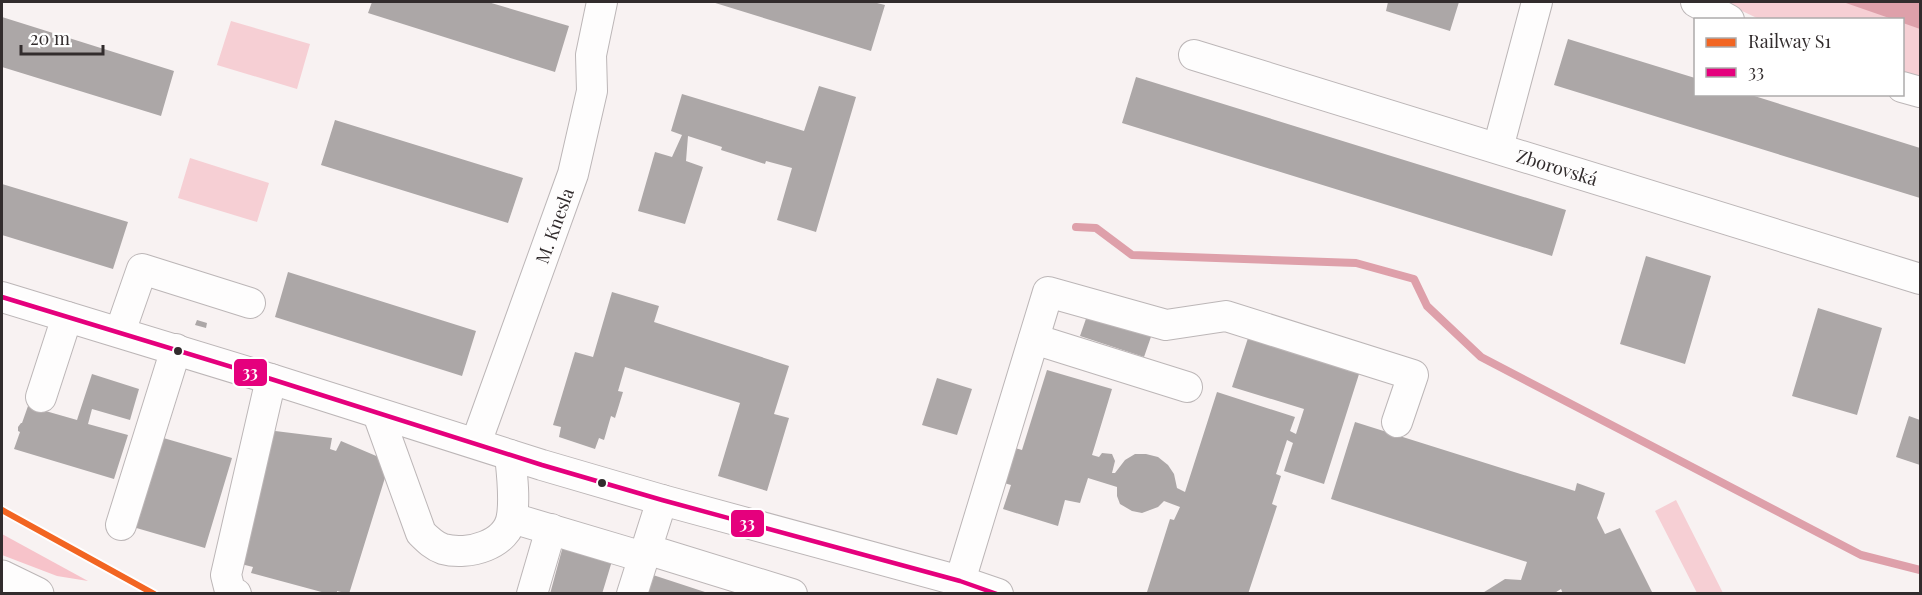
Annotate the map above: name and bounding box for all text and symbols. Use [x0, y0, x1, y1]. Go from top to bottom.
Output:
scale bar [21, 18, 104, 56]
legend [1694, 18, 1904, 96]
text: 20 m [30, 26, 70, 50]
text: Railway S1 [1748, 29, 1831, 53]
text: 33 [1748, 59, 1764, 83]
street label: Zborovská [1514, 143, 1601, 191]
street label: M. Knesla [530, 185, 579, 267]
unlabelled marker [172, 345, 184, 357]
line badge: 33 [233, 358, 268, 387]
text: 33 [242, 361, 258, 382]
unlabelled marker [596, 477, 608, 489]
line badge: 33 [730, 509, 765, 538]
text: 33 [739, 512, 755, 533]

